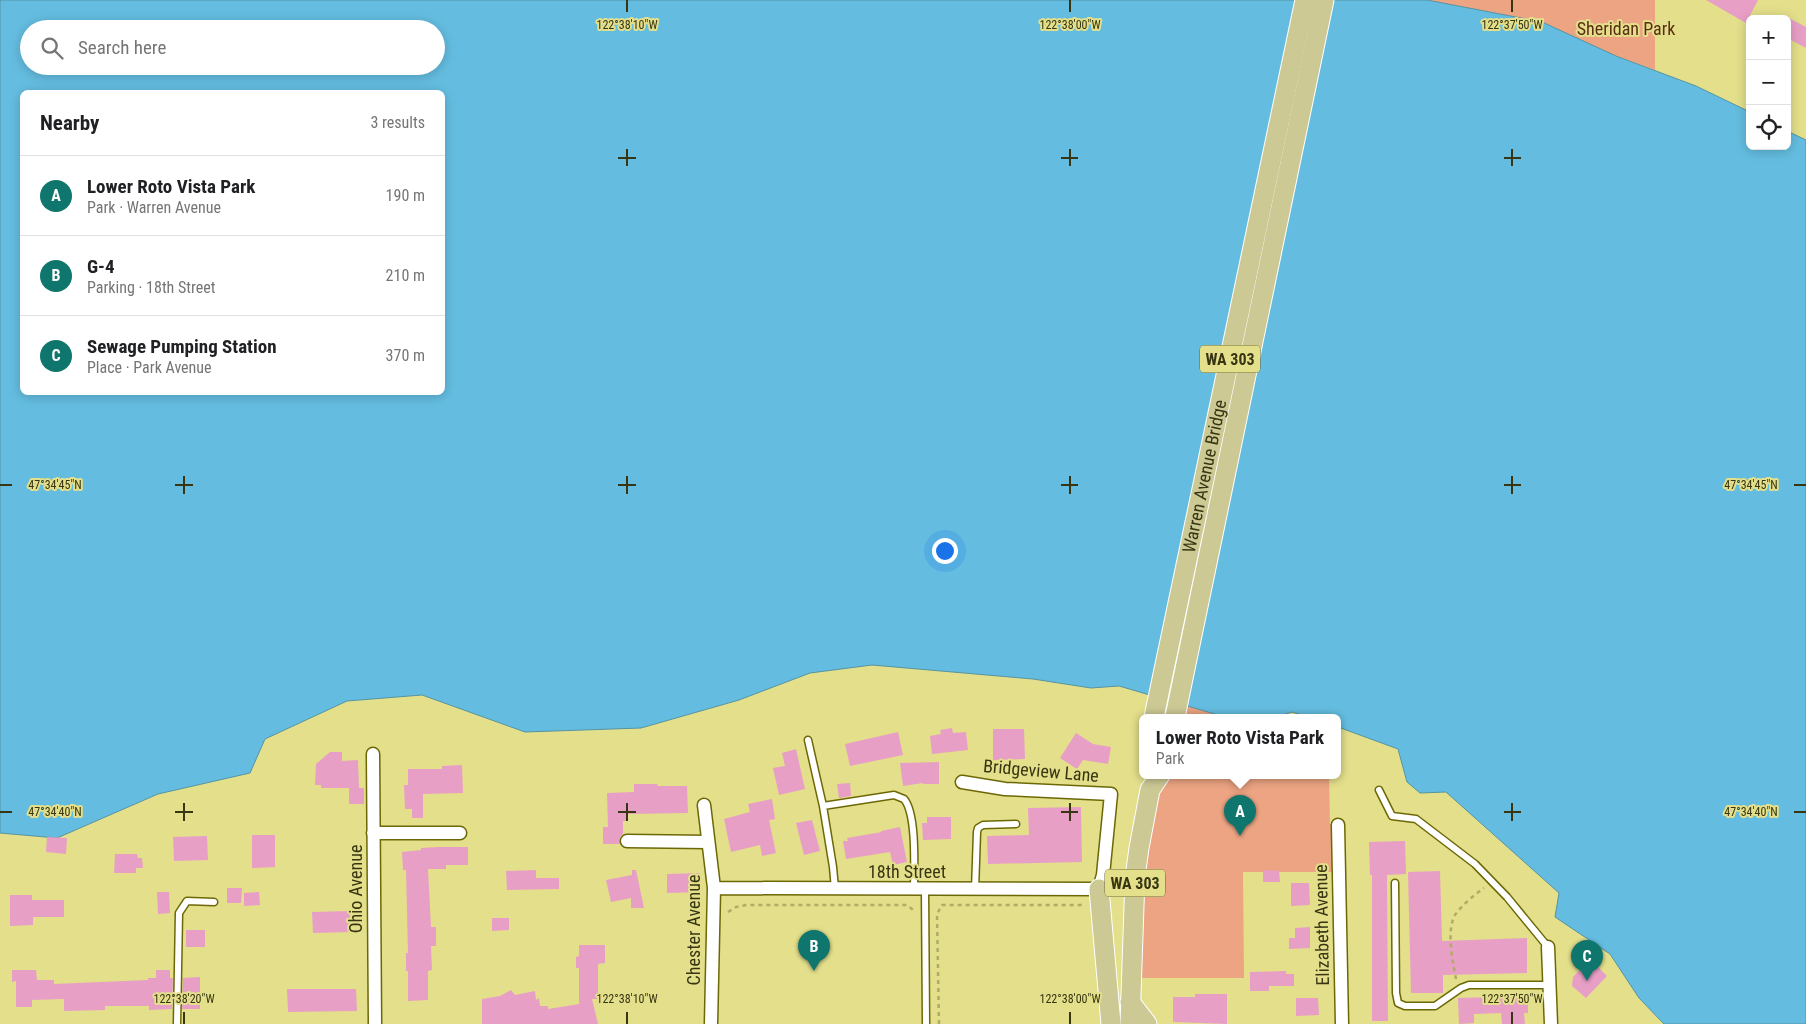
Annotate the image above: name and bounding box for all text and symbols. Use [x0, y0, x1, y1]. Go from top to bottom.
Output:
map controls [1746, 15, 1791, 150]
button: + [1746, 15, 1791, 60]
text: 122°38'10"W [596, 18, 658, 32]
text: 122°38'00"W [1039, 18, 1101, 32]
text: 122°37'50"W [1481, 18, 1543, 32]
park label: Sheridan Park [1577, 18, 1675, 39]
search box [20, 20, 445, 75]
icon: search [38, 34, 66, 62]
text: Search here [78, 36, 166, 59]
button: − [1746, 60, 1791, 105]
button: locate [1746, 105, 1791, 150]
text: Nearby [40, 111, 99, 135]
text: 3 results [370, 113, 425, 132]
text: Lower Roto Vista Park [87, 175, 255, 198]
text: A [51, 186, 61, 205]
text: 190 m [386, 186, 425, 205]
text: Park · Warren Avenue [87, 198, 221, 217]
text: G-4 [87, 255, 115, 278]
text: B [52, 266, 60, 285]
text: 210 m [386, 266, 425, 285]
text: Parking · 18th Street [87, 278, 216, 297]
text: Sewage Pumping Station [87, 335, 277, 358]
text: C [51, 346, 61, 365]
text: 370 m [386, 346, 425, 365]
road number: WA 303 [1200, 346, 1260, 372]
text: Place · Park Avenue [87, 358, 212, 377]
street label: Warren Avenue Bridge [1178, 398, 1231, 555]
text: 47°34'45"N [28, 478, 82, 492]
text: 47°34'45"N [1724, 478, 1778, 492]
your location [932, 538, 958, 564]
popup [1139, 714, 1341, 779]
text: Lower Roto Vista Park [1156, 726, 1324, 749]
text: Park [1156, 749, 1184, 768]
street label: Bridgeview Lane [982, 755, 1100, 786]
pin: A [1224, 795, 1256, 836]
text: 47°34'40"N [28, 805, 82, 819]
text: 47°34'40"N [1724, 805, 1778, 819]
street label: Ohio Avenue [345, 845, 366, 933]
street label: 18th Street [868, 861, 946, 882]
street label: Elizabeth Avenue [1310, 864, 1333, 986]
road number: WA 303 [1105, 870, 1165, 896]
street label: Chester Avenue [683, 875, 704, 985]
pin: B [798, 930, 830, 971]
pin: C [1571, 940, 1603, 981]
text: 122°38'20"W [153, 992, 215, 1006]
text: 122°38'10"W [596, 992, 658, 1006]
text: 122°38'00"W [1039, 992, 1101, 1006]
text: 122°37'50"W [1481, 992, 1543, 1006]

